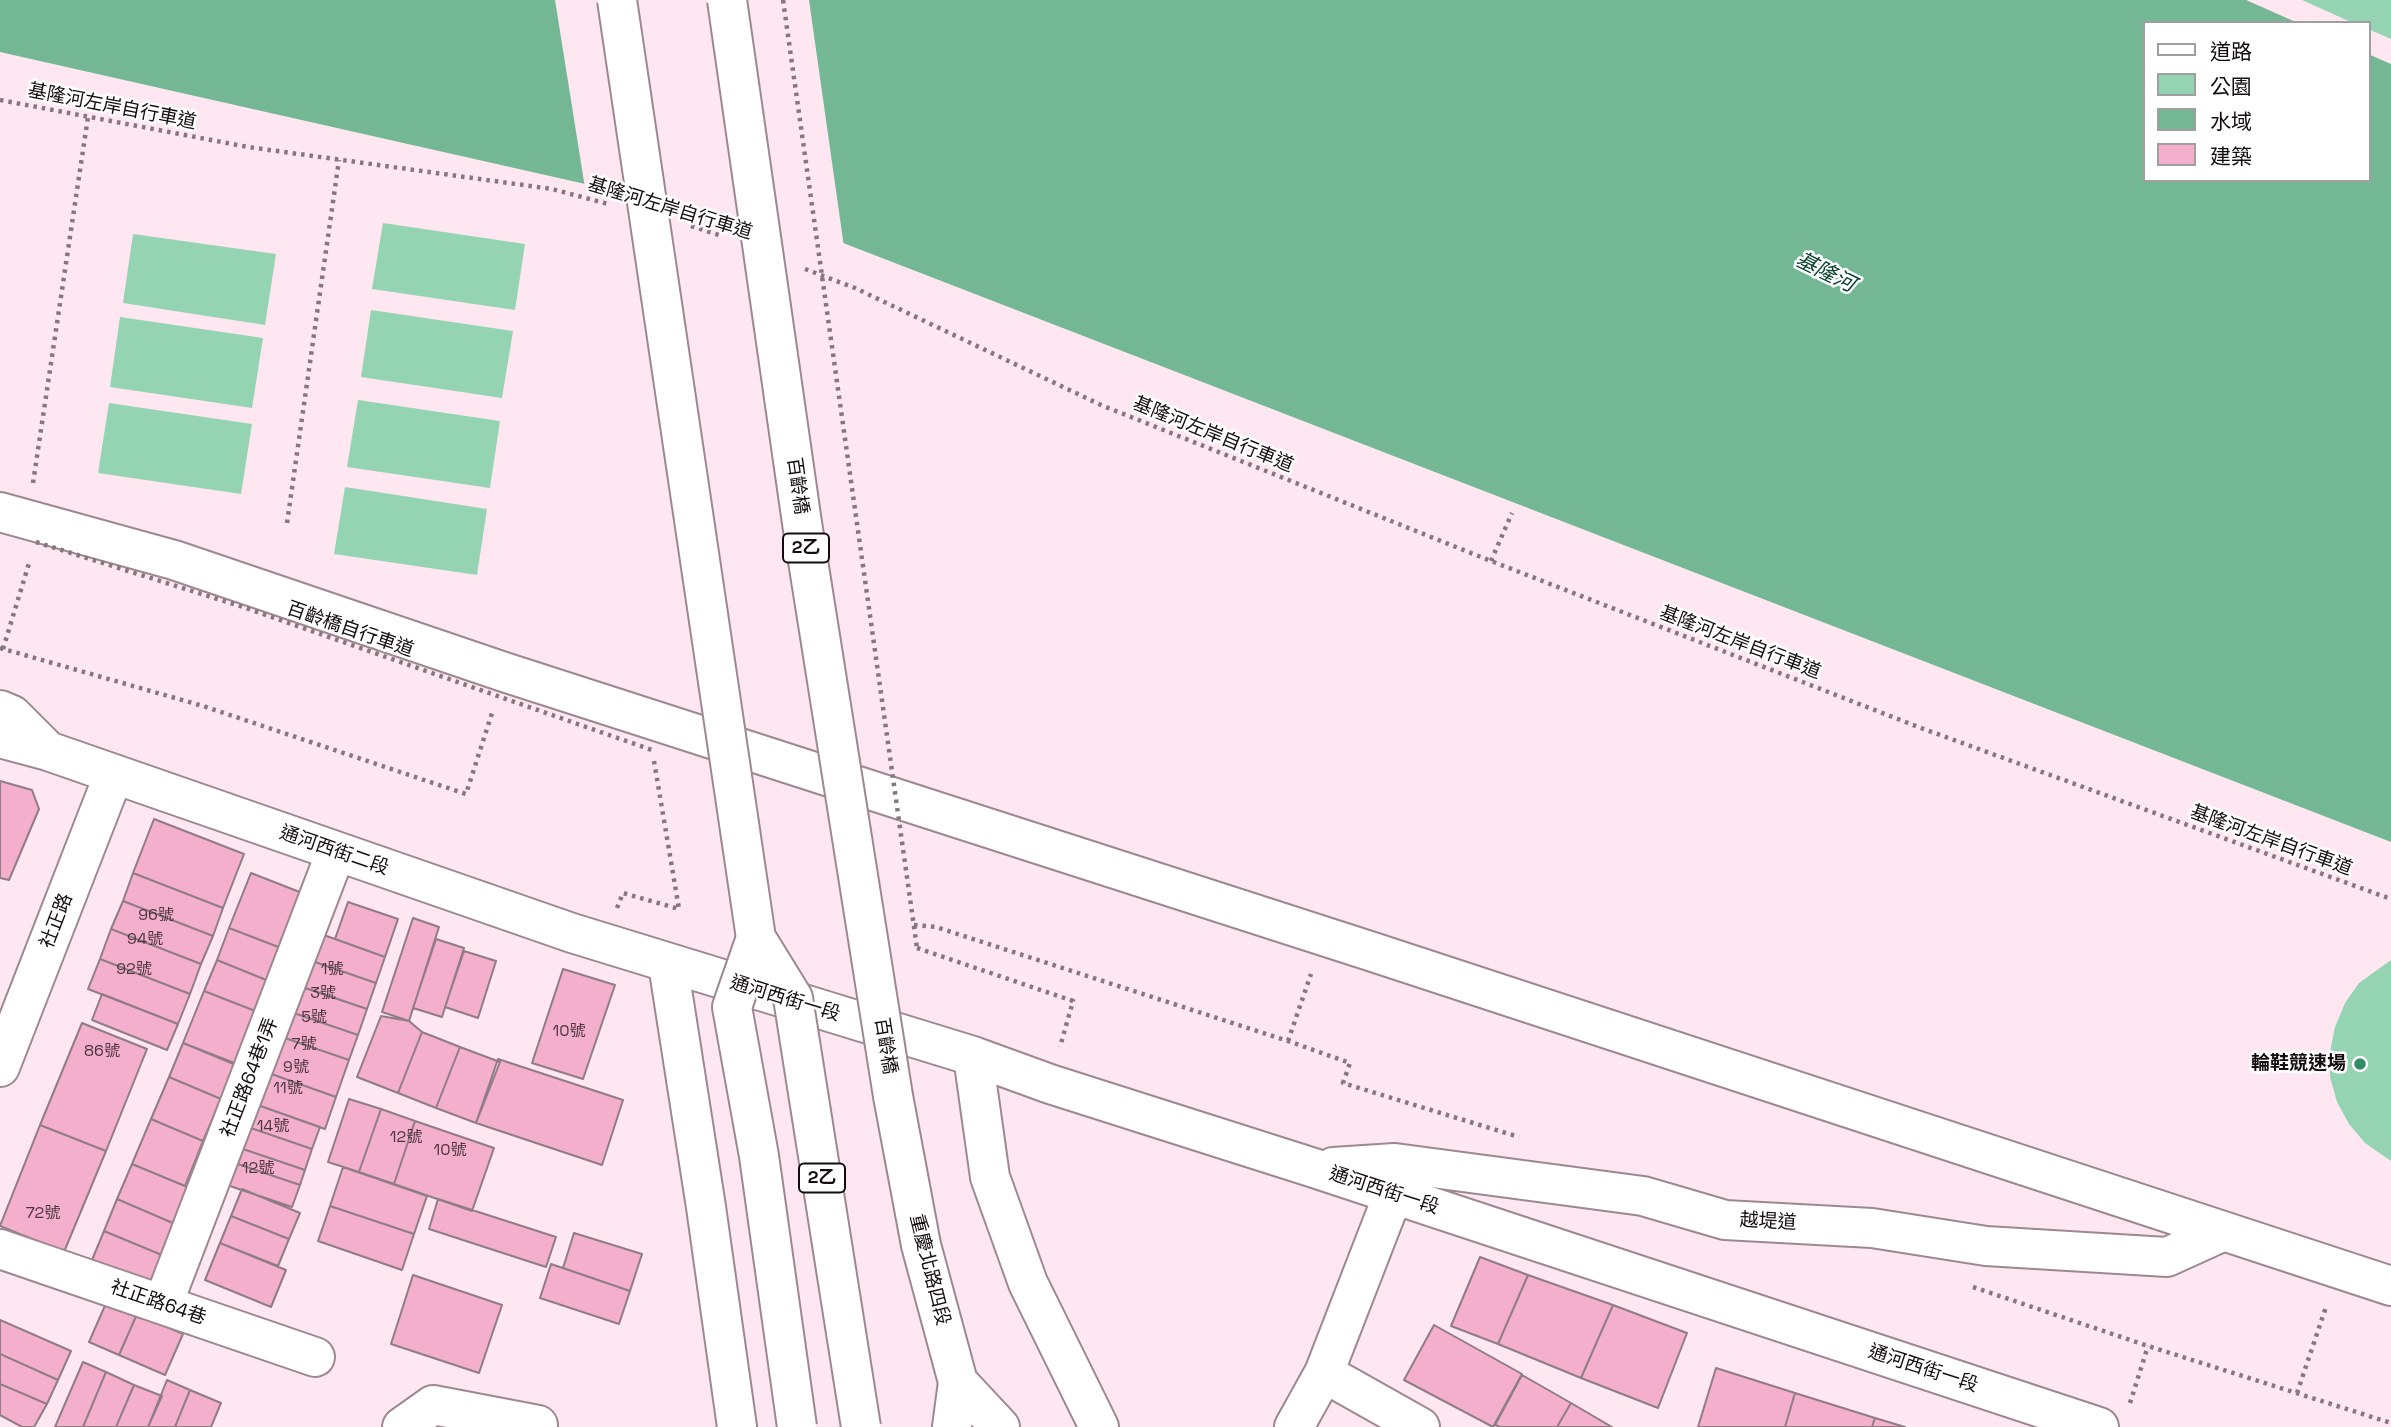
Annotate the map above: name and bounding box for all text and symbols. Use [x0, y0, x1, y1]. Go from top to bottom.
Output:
legend [2142, 21, 2370, 182]
text: 道路 [2210, 38, 2252, 65]
text: 公園 [2210, 73, 2252, 100]
street label: 基隆河左岸自行車道 [26, 79, 198, 135]
text: 水域 [2210, 108, 2252, 135]
text: 建築 [2210, 143, 2252, 170]
street label: 基隆河左岸自行車道 [585, 173, 755, 245]
water label: 基隆河 [1791, 248, 1859, 298]
street label: 基隆河左岸自行車道 [1129, 392, 1297, 478]
street label: 百齡橋 [782, 456, 812, 516]
road number: 2乙 [783, 534, 829, 562]
street label: 百齡橋自行車道 [283, 598, 417, 662]
street label: 基隆河左岸自行車道 [1656, 602, 1824, 684]
street label: 基隆河左岸自行車道 [2187, 801, 2355, 881]
street label: 通河西街二段 [276, 822, 392, 880]
street label: 社正路 [36, 890, 78, 952]
house number: 96號 [138, 906, 174, 926]
house number: 94號 [127, 930, 163, 950]
house number: 92號 [116, 960, 152, 980]
house number: 1號 [321, 960, 343, 980]
street label: 通河西街一段 [727, 971, 843, 1027]
house number: 3號 [310, 984, 336, 1004]
house number: 5號 [301, 1008, 327, 1028]
street label: 社正路64巷1弄 [217, 1015, 283, 1141]
street label: 百齡橋 [869, 1016, 901, 1076]
house number: 10號 [553, 1022, 585, 1042]
house number: 7號 [291, 1035, 317, 1055]
house number: 86號 [84, 1042, 120, 1062]
place label: 輪鞋競速場 [2251, 1053, 2346, 1075]
marker: 輪鞋競速場 [2352, 1056, 2368, 1072]
house number: 9號 [283, 1058, 309, 1078]
house number: 11號 [273, 1079, 303, 1099]
house number: 14號 [257, 1117, 289, 1137]
house number: 12號 [390, 1128, 422, 1148]
house number: 10號 [434, 1141, 466, 1161]
house number: 12號 [242, 1159, 274, 1179]
road number: 2乙 [799, 1163, 845, 1192]
street label: 通河西街一段 [1326, 1163, 1442, 1219]
house number: 72號 [26, 1204, 60, 1224]
street label: 越堤道 [1739, 1209, 1797, 1235]
street label: 重慶北路四段 [904, 1212, 954, 1328]
street label: 社正路64巷 [107, 1276, 209, 1330]
street label: 通河西街一段 [1865, 1341, 1981, 1397]

